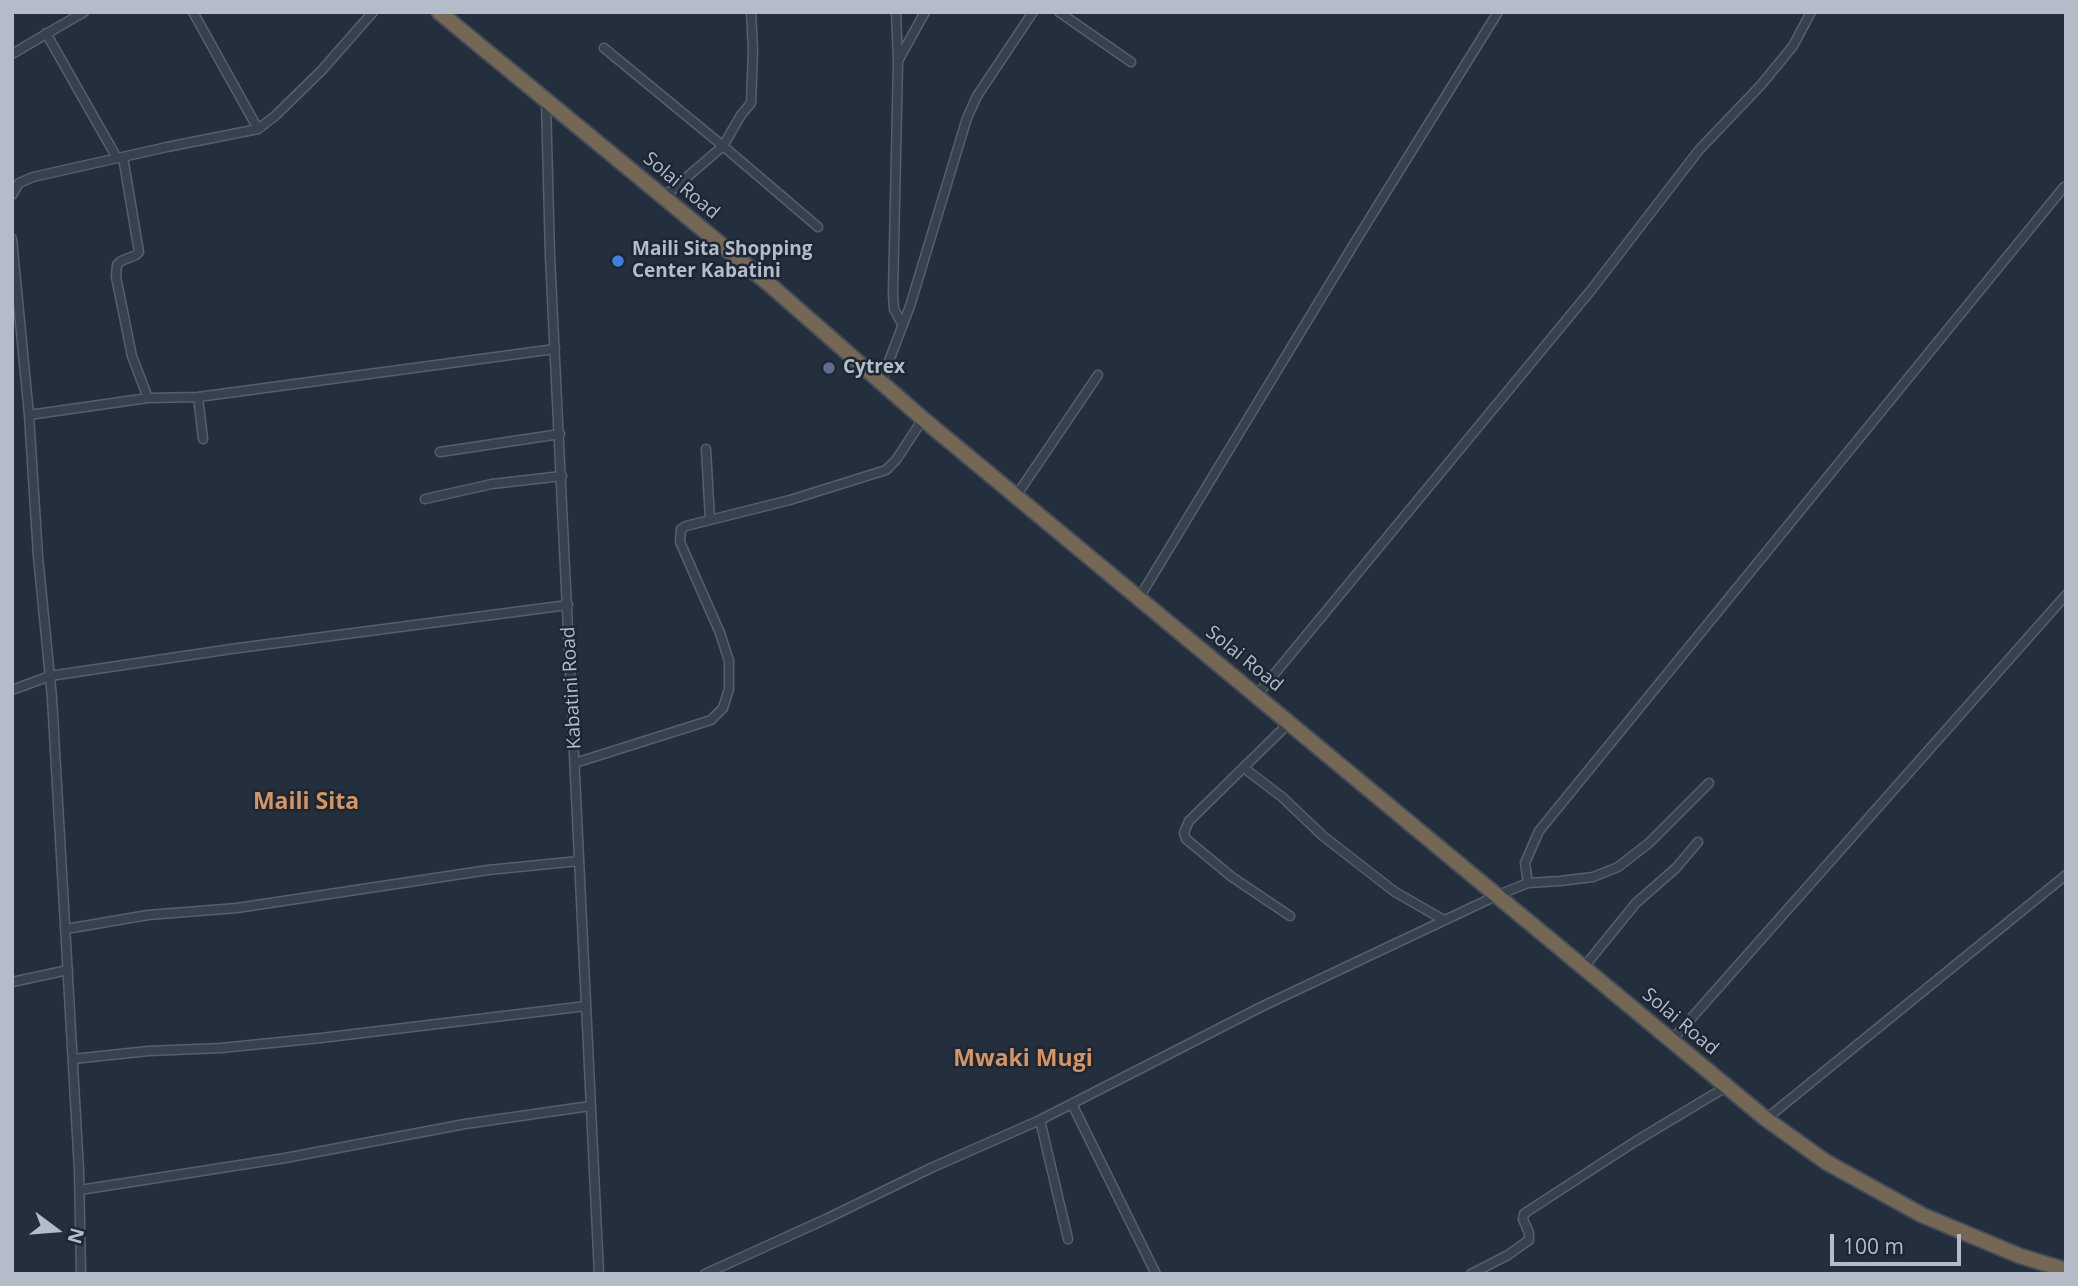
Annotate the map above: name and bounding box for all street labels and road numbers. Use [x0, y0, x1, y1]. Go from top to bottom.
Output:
street label: Solai Road [638, 148, 724, 224]
street label: Solai Road [1201, 621, 1287, 697]
street label: Kabatini Road [557, 626, 587, 750]
street label: Solai Road [1637, 984, 1723, 1060]

